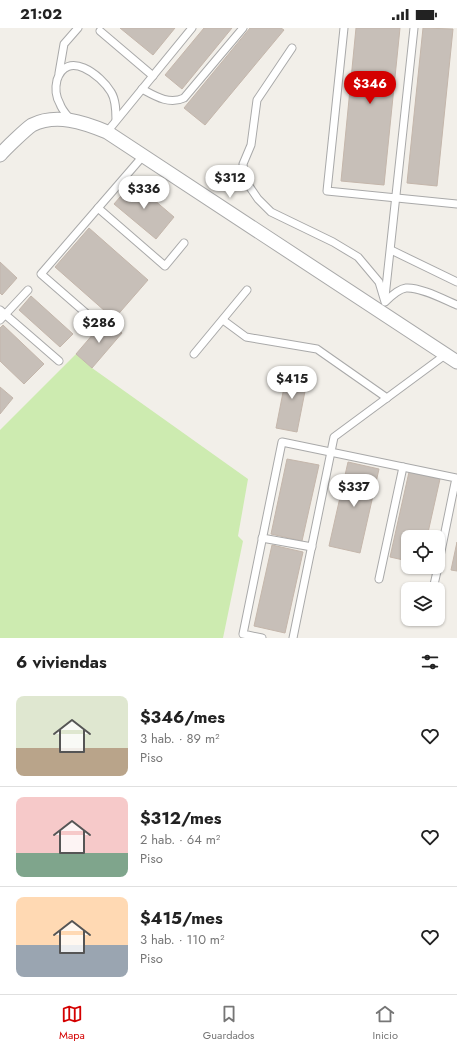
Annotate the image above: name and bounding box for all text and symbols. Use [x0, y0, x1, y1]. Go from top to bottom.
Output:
text: 21:02 [20, 3, 62, 25]
pin: $346 [346, 71, 394, 105]
text: $346 [353, 74, 387, 93]
pin: $312 [206, 165, 254, 199]
text: $312 [214, 168, 246, 187]
pin: $336 [120, 176, 168, 210]
text: $336 [128, 179, 160, 198]
pin: $286 [75, 310, 123, 344]
text: $286 [82, 313, 116, 332]
pin: $415 [268, 366, 316, 400]
text: $415 [276, 369, 308, 388]
pin: $337 [330, 474, 378, 508]
text: $337 [338, 477, 370, 496]
map controls [401, 530, 445, 626]
button: locate [401, 530, 445, 574]
button: layers [401, 582, 445, 626]
text: 6 viviendas [16, 650, 107, 674]
icon: filters [419, 651, 441, 673]
text: $346/mes [140, 705, 225, 729]
icon: home [48, 712, 96, 760]
icon: heart [419, 725, 441, 747]
text: 3 hab. · 89 m² [140, 729, 220, 748]
text: Piso [140, 748, 163, 767]
text: $312/mes [140, 806, 222, 830]
icon: home [48, 813, 96, 861]
icon: heart [419, 826, 441, 848]
text: 2 hab. · 64 m² [140, 830, 220, 849]
text: Piso [140, 849, 163, 868]
text: $415/mes [140, 906, 223, 930]
icon: home [48, 913, 96, 961]
icon: heart [419, 926, 441, 948]
text: 3 hab. · 110 m² [140, 930, 224, 949]
text: Piso [140, 949, 163, 968]
tab: Mapa [59, 1003, 85, 1043]
tab: Guardados [203, 1003, 254, 1043]
tab: Inicio [372, 1003, 398, 1043]

